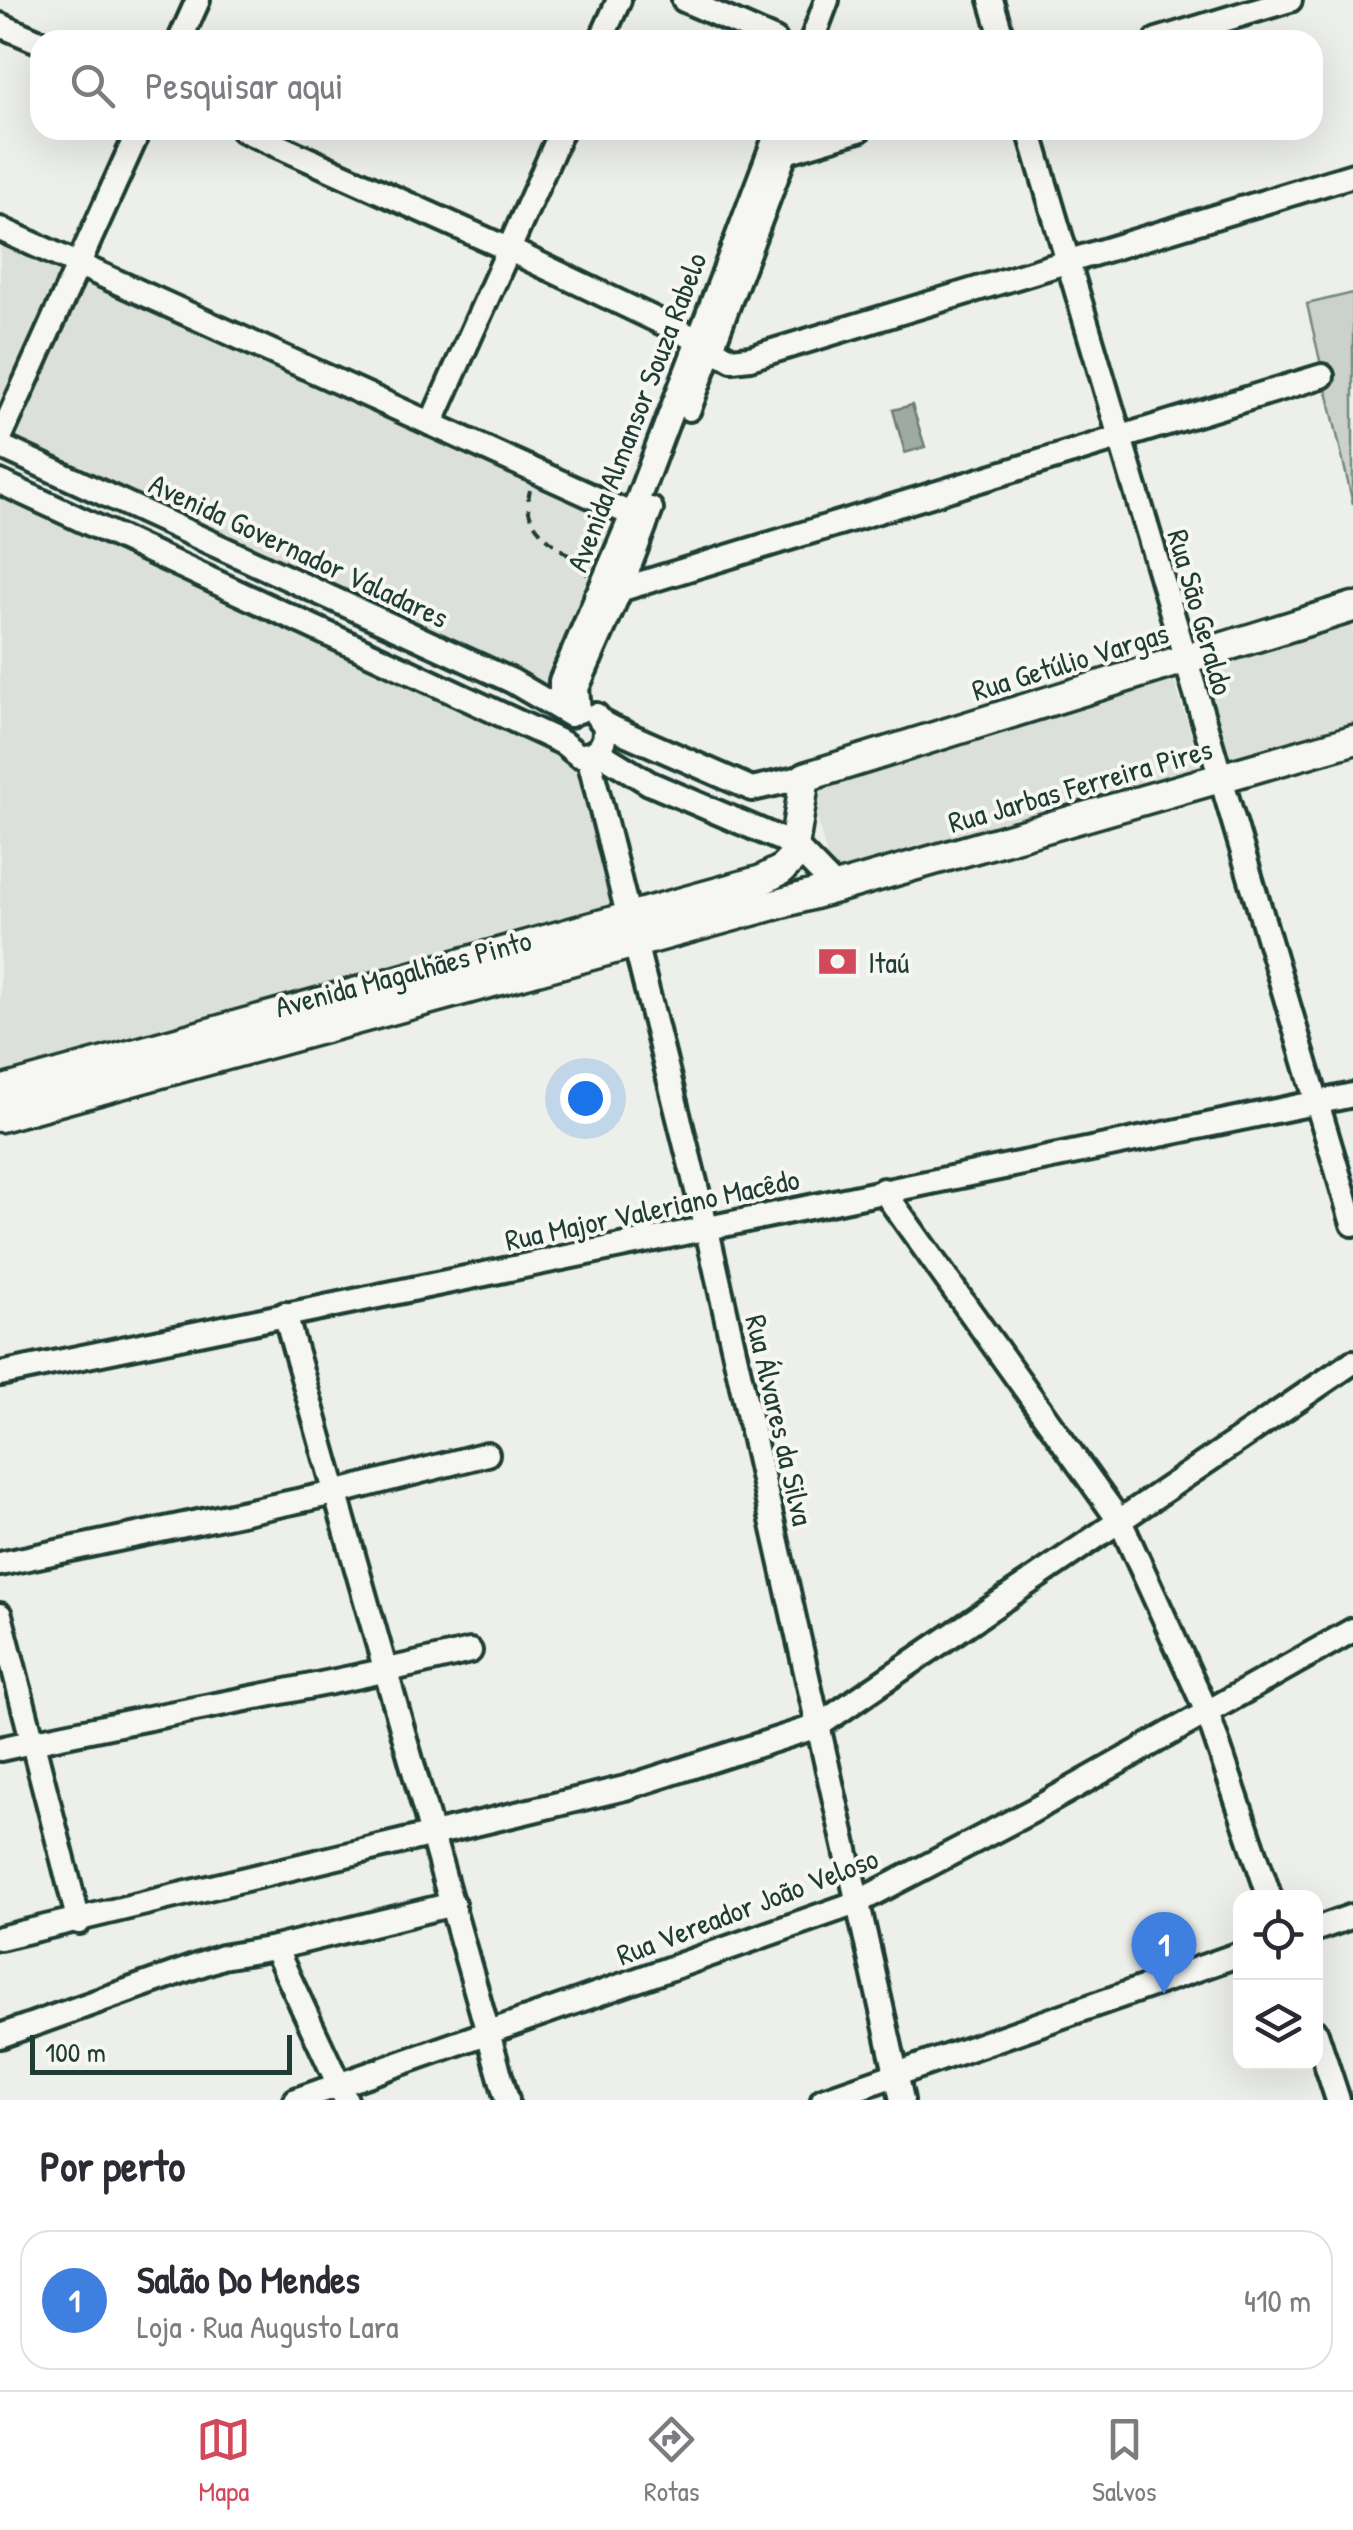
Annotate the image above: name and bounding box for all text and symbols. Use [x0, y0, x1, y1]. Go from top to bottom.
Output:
search box [30, 30, 1323, 140]
icon: search [65, 58, 120, 113]
text: Pesquisar aqui [145, 59, 343, 111]
street label: Avenida Almansor Souza Rabelo [557, 247, 715, 577]
street label: Avenida Governador Valadares [143, 463, 455, 637]
street label: Rua São Geraldo [1158, 525, 1244, 699]
street label: Rua Getúlio Vargas [967, 612, 1173, 710]
street label: Rua Jarbas Ferreira Pires [943, 728, 1217, 842]
street label: Avenida Magalhães Pinto [270, 920, 536, 1026]
bank icon: Itaú [817, 941, 859, 983]
place label: Itaú [868, 942, 909, 982]
your location [560, 1073, 611, 1124]
street label: Rua Major Valeriano Macêdo [501, 1158, 803, 1260]
street label: Rua Álvares da Silva [736, 1311, 824, 1530]
street label: Rua Vereador João Veloso [611, 1838, 883, 1974]
map controls [1233, 1890, 1323, 2070]
button: locate [1233, 1890, 1323, 1980]
pin: 1 [1132, 1912, 1196, 1994]
button: layers [1233, 1980, 1323, 2070]
scale bar [30, 2030, 292, 2074]
text: 100 m [45, 2033, 106, 2071]
text: Por perto [40, 2137, 185, 2194]
text: Salão Do Mendes [137, 2253, 360, 2305]
text: 1 [69, 2279, 80, 2322]
text: 410 m [1244, 2279, 1311, 2322]
text: Loja · Rua Augusto Lara [137, 2305, 399, 2348]
tab: Mapa [196, 2412, 251, 2510]
tab: Rotas [644, 2412, 699, 2510]
tab: Salvos [1092, 2412, 1157, 2510]

